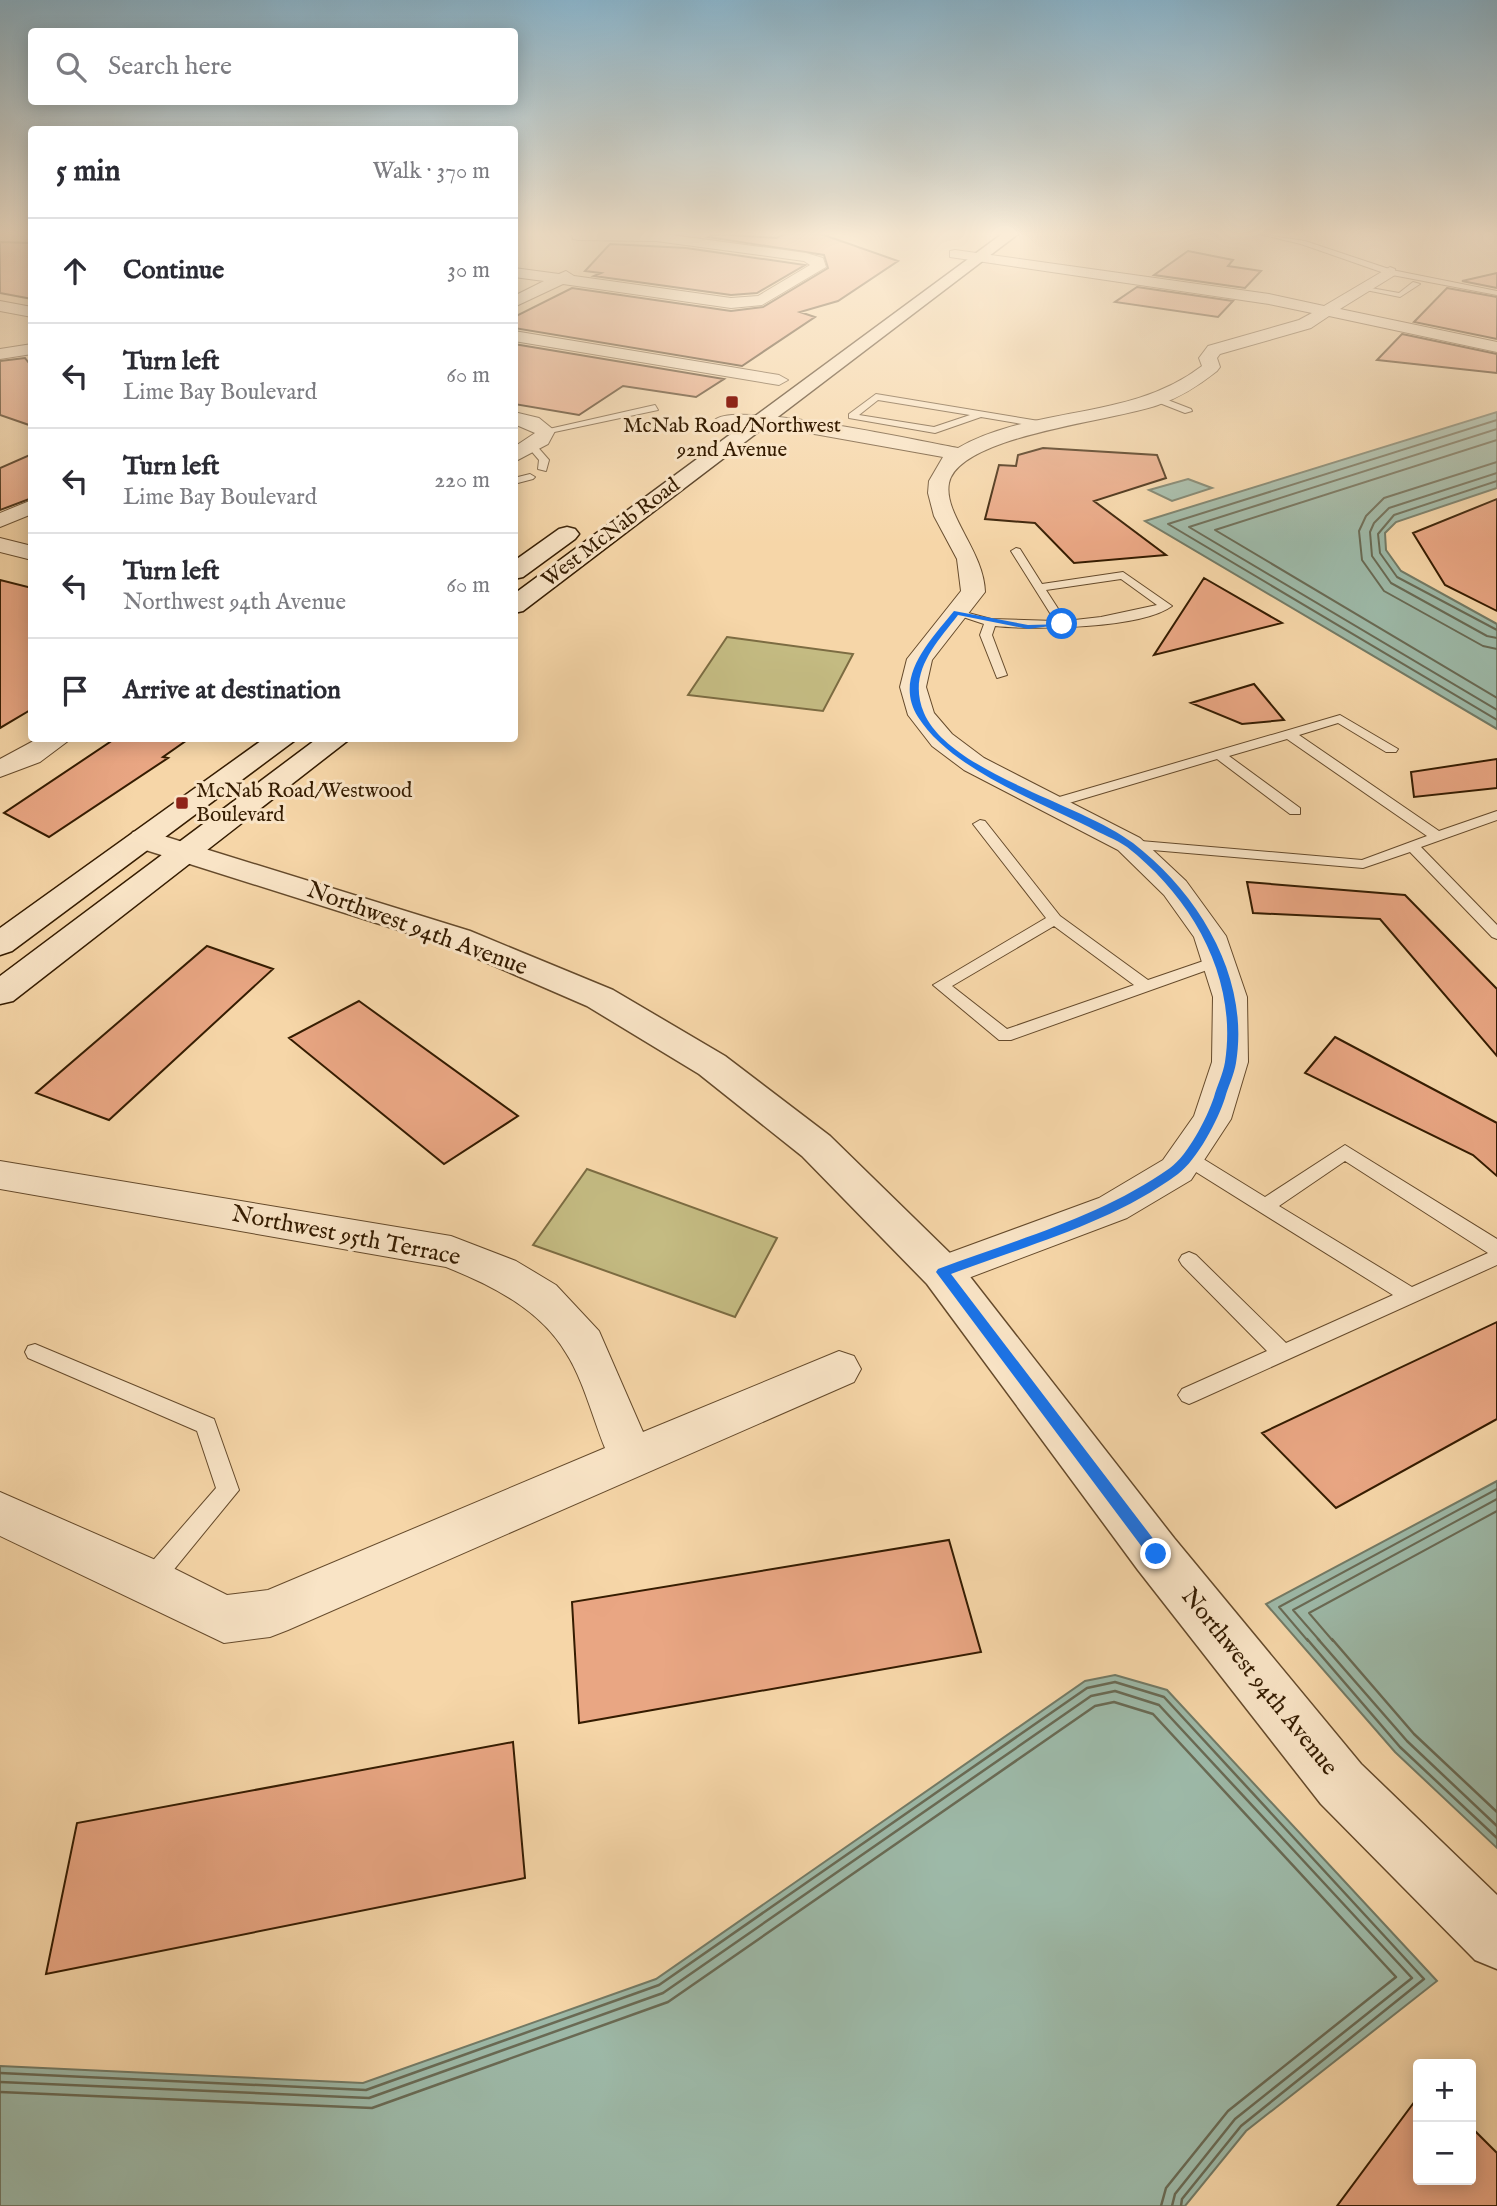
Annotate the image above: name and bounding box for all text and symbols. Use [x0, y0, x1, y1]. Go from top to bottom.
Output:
search box [28, 28, 518, 105]
icon: search [52, 48, 90, 86]
text: Search here [108, 50, 232, 83]
text: 5 min [56, 153, 121, 191]
text: Walk · 370 m [372, 157, 490, 186]
icon: ahead [56, 252, 94, 290]
text: Continue [123, 254, 224, 287]
text: 30 m [447, 256, 490, 285]
text: Turn left [123, 345, 220, 378]
icon: left [56, 357, 94, 395]
text: 60 m [446, 361, 490, 390]
text: Lime Bay Boulevard [123, 378, 317, 407]
marker: McNab Road/Northwest 92nd Avenue [724, 394, 740, 410]
place label: McNab Road/Northwest 92nd Avenue [623, 413, 841, 464]
text: Turn left [123, 450, 220, 483]
icon: left [56, 462, 94, 500]
text: 220 m [434, 466, 490, 495]
street label: West McNab Road [537, 472, 686, 594]
text: Lime Bay Boulevard [123, 483, 317, 512]
text: Turn left [123, 555, 220, 588]
icon: left [56, 567, 94, 605]
text: 60 m [446, 571, 490, 600]
text: Northwest 94th Avenue [123, 588, 346, 617]
route start [1046, 608, 1077, 639]
icon: arrive [56, 672, 94, 710]
text: Arrive at destination [123, 674, 341, 707]
place label: McNab Road/Westwood Boulevard [196, 778, 413, 829]
marker: McNab Road/Westwood Boulevard [174, 795, 190, 811]
street label: Northwest 94th Avenue [302, 875, 532, 983]
street label: Northwest 95th Terrace [229, 1199, 463, 1273]
route end [1140, 1538, 1171, 1569]
street label: Northwest 94th Avenue [1174, 1582, 1344, 1782]
map controls [1413, 2059, 1476, 2185]
button: + [1413, 2059, 1476, 2122]
button: − [1413, 2122, 1476, 2185]

